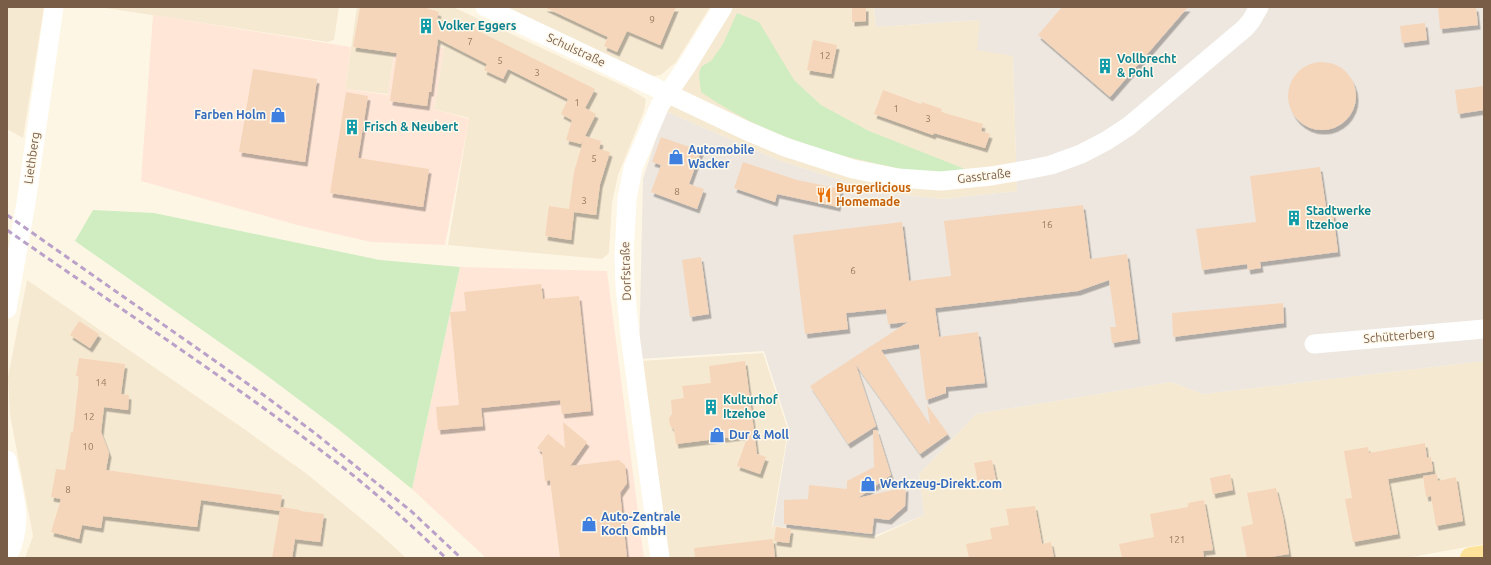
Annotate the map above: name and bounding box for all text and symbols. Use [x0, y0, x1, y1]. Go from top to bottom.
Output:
house number: 9 [649, 14, 655, 25]
building icon: Volker Eggers [417, 17, 435, 35]
place label: Volker Eggers [438, 19, 517, 32]
street label: Schulstraße [545, 30, 608, 69]
house number: 7 [467, 36, 473, 47]
house number: 12 [819, 50, 831, 61]
place label: Vollbrecht & Pohl [1117, 52, 1176, 79]
house number: 5 [497, 55, 503, 66]
building icon: Vollbrecht & Pohl [1096, 57, 1114, 75]
house number: 3 [534, 67, 540, 78]
house number: 1 [574, 97, 580, 108]
house number: 1 [893, 103, 899, 114]
shop icon: Farben Holm [269, 106, 287, 124]
place label: Farben Holm [194, 108, 266, 121]
house number: 3 [925, 113, 931, 124]
building icon: Frisch & Neubert [343, 118, 361, 136]
place label: Frisch & Neubert [364, 120, 458, 133]
street label: Liethberg [21, 131, 42, 185]
place label: Automobile Wacker [688, 143, 754, 170]
shop icon: Automobile Wacker [667, 148, 685, 166]
house number: 5 [591, 153, 597, 164]
street label: Gasstraße [956, 166, 1011, 185]
place label: Burgerlicious Homemade [836, 181, 911, 208]
house number: 8 [674, 186, 680, 197]
restaurant icon: Burgerlicious Homemade [815, 186, 833, 204]
house number: 3 [581, 195, 587, 206]
place label: Stadtwerke Itzehoe [1306, 204, 1371, 231]
building icon: Stadtwerke Itzehoe [1285, 209, 1303, 227]
house number: 16 [1041, 219, 1053, 230]
street label: Dorfstraße [618, 241, 633, 301]
house number: 6 [850, 265, 856, 276]
street label: Schütterberg [1363, 326, 1435, 345]
house number: 14 [95, 377, 107, 388]
place label: Kulturhof Itzehoe [723, 393, 779, 420]
building icon: Kulturhof Itzehoe [702, 398, 720, 416]
house number: 12 [83, 411, 95, 422]
shop icon: Dur & Moll [708, 426, 726, 444]
place label: Dur & Moll [729, 428, 789, 441]
house number: 10 [82, 441, 94, 452]
shop icon: Werkzeug-Direkt.com [859, 475, 877, 493]
place label: Werkzeug-Direkt.com [880, 477, 1002, 490]
house number: 8 [65, 484, 71, 495]
place label: Auto-Zentrale Koch GmbH [601, 510, 681, 537]
shop icon: Auto-Zentrale Koch GmbH [580, 515, 598, 533]
house number: 121 [1169, 534, 1185, 545]

